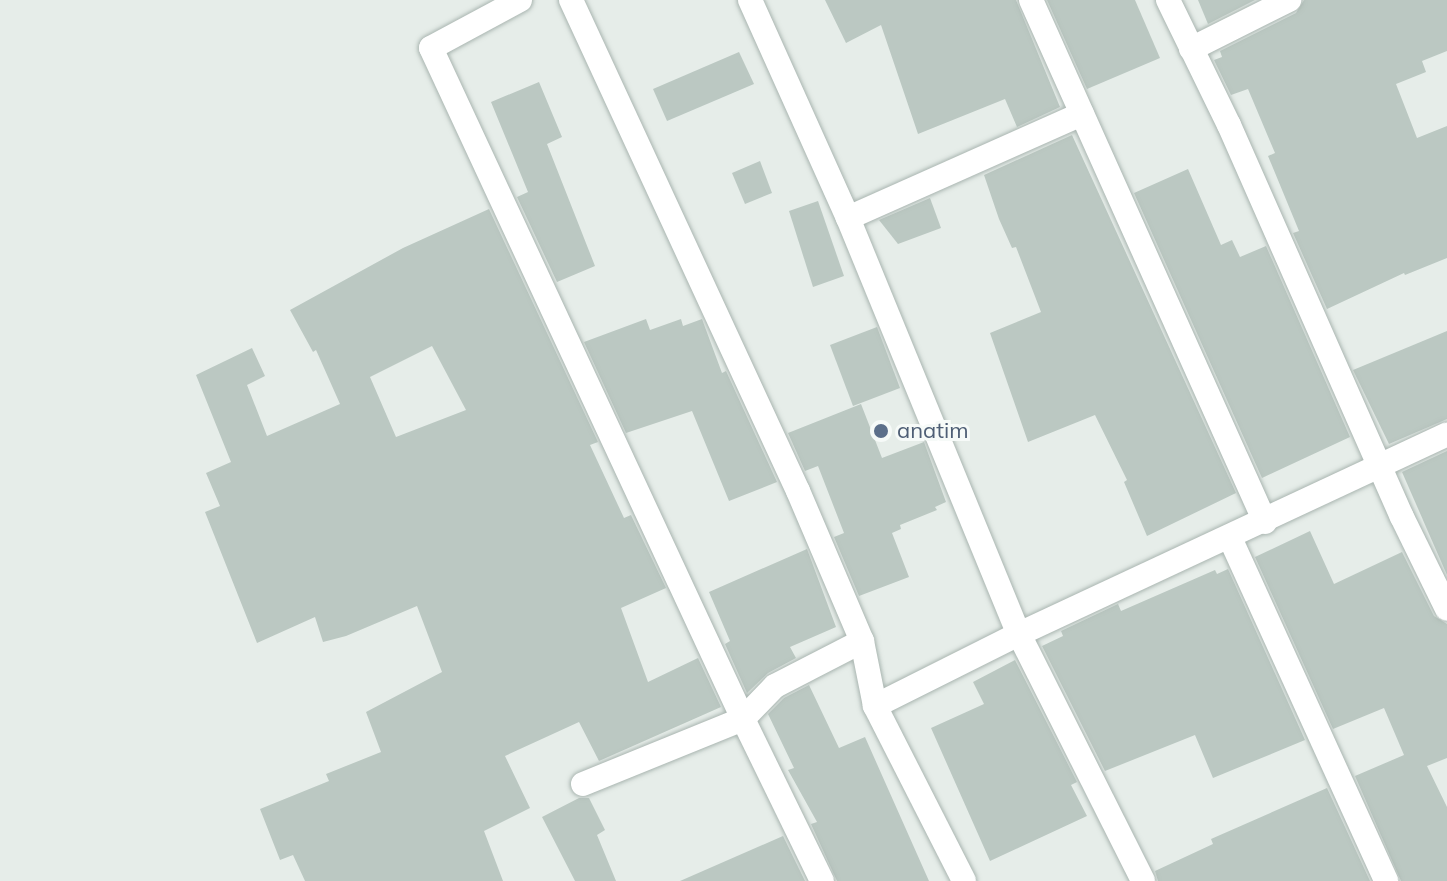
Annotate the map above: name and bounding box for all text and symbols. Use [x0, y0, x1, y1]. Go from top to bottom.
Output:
place label: anatim [897, 418, 969, 444]
marker: anatim [872, 422, 890, 440]

